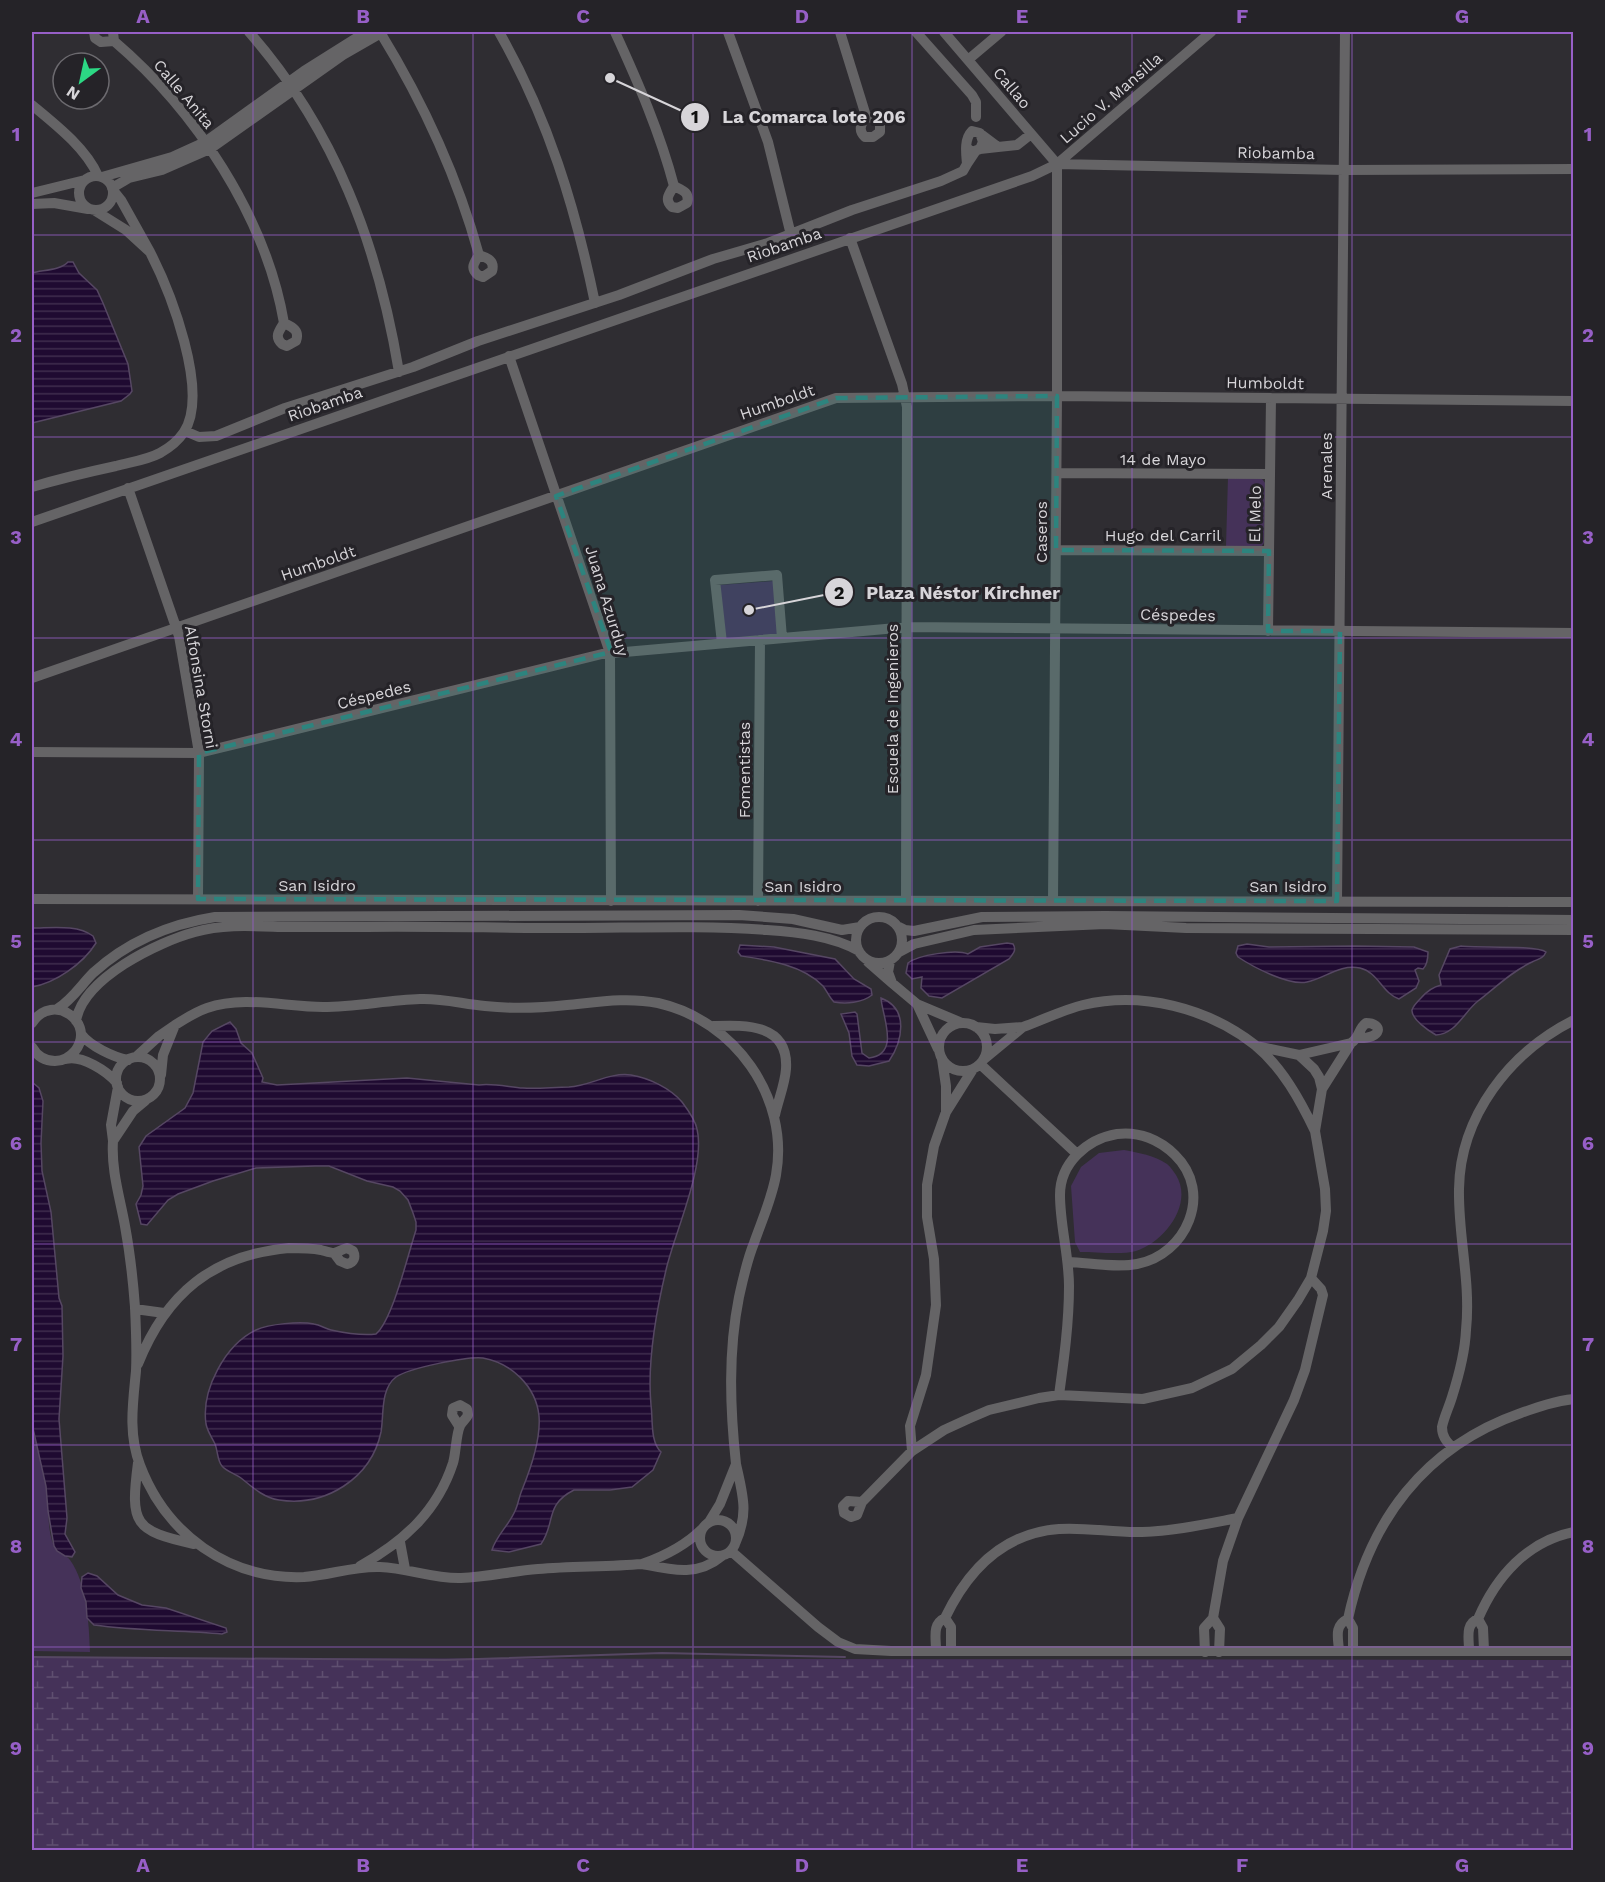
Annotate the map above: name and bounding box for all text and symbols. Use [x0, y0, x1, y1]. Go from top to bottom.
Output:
text: A [136, 4, 150, 28]
text: B [356, 4, 370, 28]
text: C [576, 4, 590, 28]
text: D [795, 4, 809, 28]
text: E [1016, 4, 1028, 28]
text: F [1236, 4, 1248, 28]
text: G [1455, 4, 1469, 28]
street label: Lucio V. Mansilla [1056, 48, 1166, 148]
north arrow [51, 51, 111, 111]
street label: Calle Anita [150, 56, 218, 132]
street label: Callao [989, 63, 1035, 113]
text: N [63, 82, 83, 104]
callout: La Comarca lote 206 [680, 99, 917, 135]
text: 1 [691, 106, 699, 127]
text: La Comarca lote 206 [722, 106, 906, 127]
text: 1 [12, 122, 20, 146]
text: 1 [1584, 122, 1592, 146]
street label: Riobamba [1237, 143, 1315, 163]
street label: Riobamba [744, 223, 824, 267]
text: 2 [10, 323, 22, 347]
text: 2 [1582, 323, 1594, 347]
street label: Humboldt [1226, 373, 1304, 393]
street label: Humboldt [737, 380, 817, 424]
street label: Riobamba [285, 382, 365, 426]
street label: Arenales [1317, 432, 1336, 500]
street label: 14 de Mayo [1120, 450, 1206, 469]
street label: El Melo [1245, 485, 1265, 543]
street label: Caseros [1032, 501, 1051, 563]
text: 3 [10, 525, 22, 549]
text: 3 [1582, 525, 1594, 549]
street label: Hugo del Carril [1105, 526, 1221, 545]
street label: Humboldt [278, 541, 358, 585]
street label: Juana Azurduy [581, 543, 633, 659]
callout: Plaza Néstor Kirchner [824, 574, 1072, 610]
text: 2 [834, 582, 844, 603]
text: Plaza Néstor Kirchner [866, 582, 1060, 603]
street label: Céspedes [1140, 605, 1216, 625]
street label: Alfonsina Storni [181, 624, 221, 750]
street label: Escuela de Ingenieros [883, 624, 902, 794]
street label: Céspedes [335, 677, 413, 713]
street label: Fomentistas [735, 722, 754, 818]
text: 4 [10, 727, 23, 751]
text: 4 [1582, 727, 1595, 751]
street label: San Isidro [278, 876, 356, 895]
street label: San Isidro [764, 877, 842, 896]
street label: San Isidro [1249, 877, 1327, 896]
text: 5 [10, 929, 22, 953]
text: 5 [1582, 929, 1594, 953]
text: 6 [10, 1131, 22, 1155]
text: 6 [1582, 1131, 1594, 1155]
text: 7 [10, 1332, 22, 1356]
text: 7 [1582, 1332, 1594, 1356]
text: 8 [10, 1534, 22, 1558]
text: 8 [1582, 1534, 1594, 1558]
text: 9 [10, 1736, 22, 1760]
text: 9 [1582, 1736, 1594, 1760]
text: A [136, 1853, 150, 1877]
text: B [356, 1853, 370, 1877]
text: C [576, 1853, 590, 1877]
text: D [795, 1853, 809, 1877]
text: E [1016, 1853, 1028, 1877]
text: F [1236, 1853, 1248, 1877]
text: G [1455, 1853, 1469, 1877]

